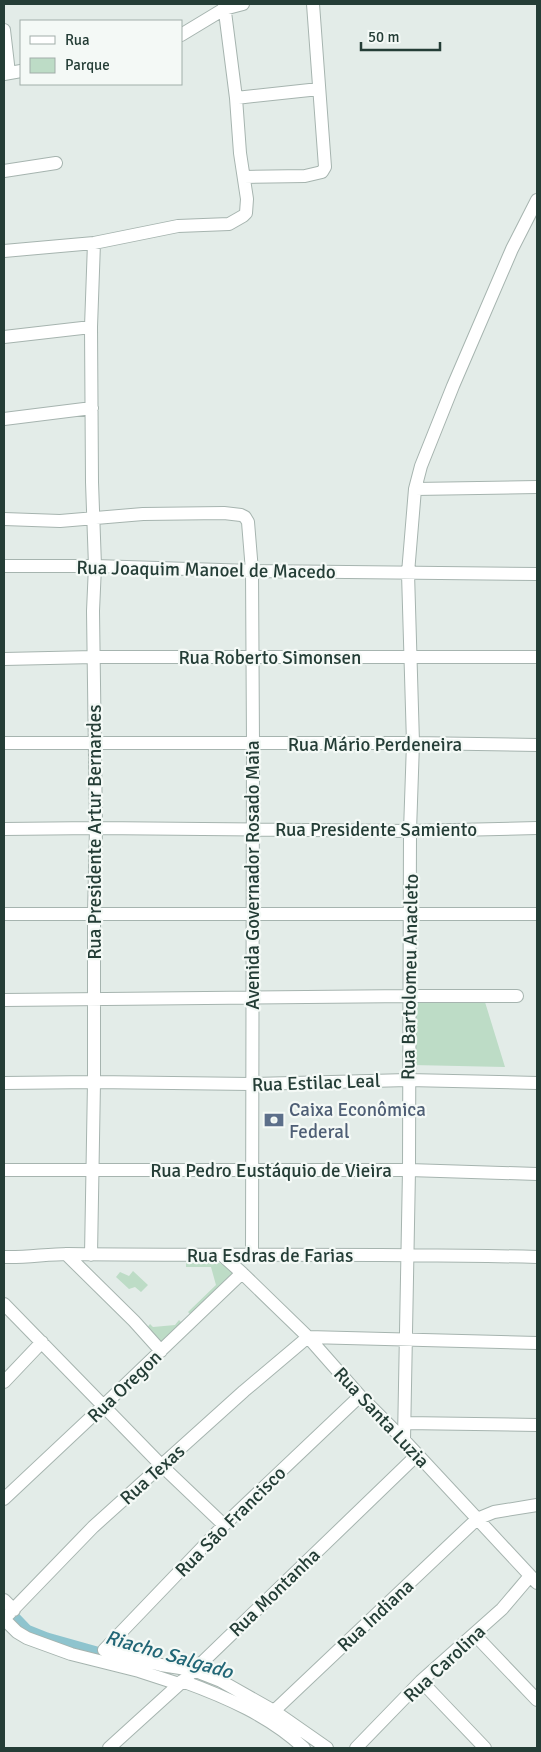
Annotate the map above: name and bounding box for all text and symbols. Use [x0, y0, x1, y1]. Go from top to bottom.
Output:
legend [20, 20, 182, 85]
scale bar [361, 20, 440, 52]
text: 50 m [368, 28, 399, 46]
text: Rua [65, 31, 90, 49]
text: Parque [65, 56, 110, 74]
street label: Rua Joaquim Manoel de Macedo [76, 556, 336, 584]
street label: Rua Roberto Simonsen [179, 646, 361, 670]
street label: Rua Presidente Artur Bernardes [83, 704, 107, 960]
street label: Rua Mário Perdeneira [288, 733, 462, 757]
street label: Avenida Governador Rosado Maia [241, 740, 265, 1010]
street label: Rua Presidente Samiento [275, 818, 477, 842]
street label: Rua Bartolomeu Anacleto [396, 874, 424, 1080]
street label: Rua Estilac Leal [251, 1069, 381, 1097]
place label: Caixa Econômica Federal [289, 1098, 426, 1144]
bank icon: Caixa Econômica Federal [263, 1109, 285, 1131]
street label: Rua Pedro Eustáquio de Vieira [150, 1159, 392, 1183]
street label: Rua Esdras de Farias [187, 1244, 353, 1268]
street label: Rua Oregon [83, 1345, 167, 1428]
street label: Rua Santa Luzia [328, 1362, 434, 1473]
street label: Rua Texas [115, 1439, 190, 1510]
street label: Rua São Francisco [170, 1461, 291, 1582]
street label: Rua Montanha [224, 1543, 325, 1642]
street label: Rua Indiana [332, 1574, 419, 1657]
street label: Rua Carolina [399, 1620, 491, 1708]
water label: Riacho Salgado [102, 1624, 237, 1685]

